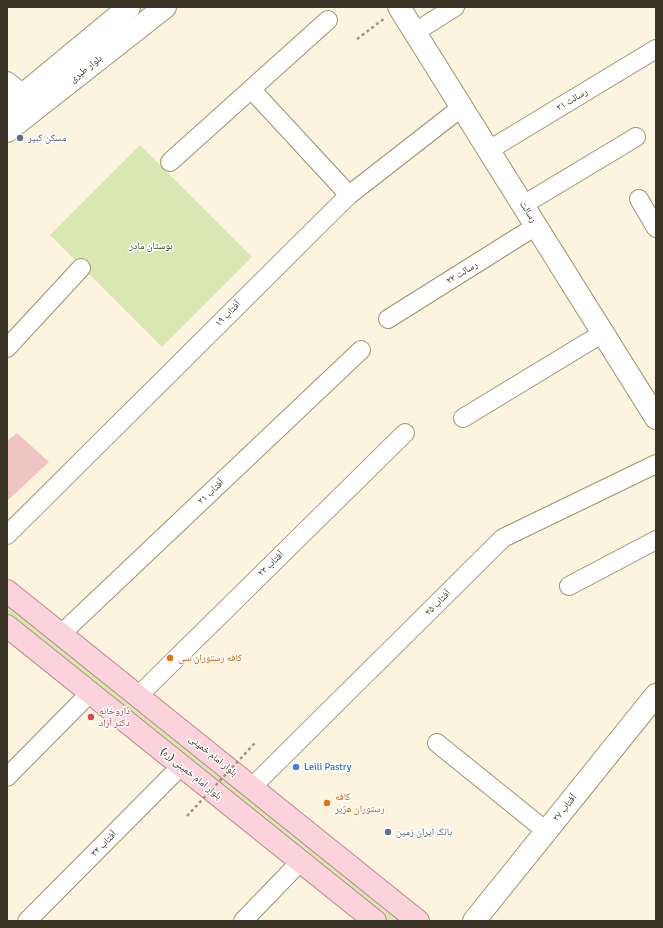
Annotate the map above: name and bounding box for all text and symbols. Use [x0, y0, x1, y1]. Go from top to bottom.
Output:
street label: بلوار طبری [67, 53, 105, 85]
street label: رسالت ۲۱ [554, 86, 590, 114]
place label: مسکن کبیر [28, 132, 67, 144]
marker: مسکن کبیر [15, 133, 25, 143]
street label: رسالت [517, 199, 539, 225]
park label: بوستان مادر [129, 240, 173, 252]
street label: رسالت ۲۲ [444, 259, 480, 287]
street label: آفتاب ۱۹ [213, 299, 243, 329]
street label: آفتاب ۲۱ [195, 477, 227, 507]
street label: آفتاب ۲۳ [255, 549, 287, 579]
street label: آفتاب ۲۵ [423, 588, 453, 618]
place label: کافه رستوران سی [178, 652, 242, 664]
marker: کافه رستوران سی [165, 653, 175, 663]
place label: داروخانه دکتر آزاد [99, 705, 130, 728]
marker: داروخانه دکتر آزاد [86, 712, 96, 722]
street label: بلوار امام خمینی [186, 733, 240, 779]
street label: بلوار امام خمینی (ره) [158, 746, 224, 802]
place label: Leili Pastry [304, 761, 351, 773]
marker: Leili Pastry [291, 762, 301, 772]
place label: کافه رستوران هژیر [335, 791, 385, 814]
street label: آفتاب ۲۷ [550, 792, 580, 824]
marker: کافه رستوران هژیر [322, 798, 332, 808]
place label: بانک ایران زمین [396, 826, 452, 838]
marker: بانک ایران زمین [383, 827, 393, 837]
street label: آفتاب ۳۲ [89, 829, 119, 859]

